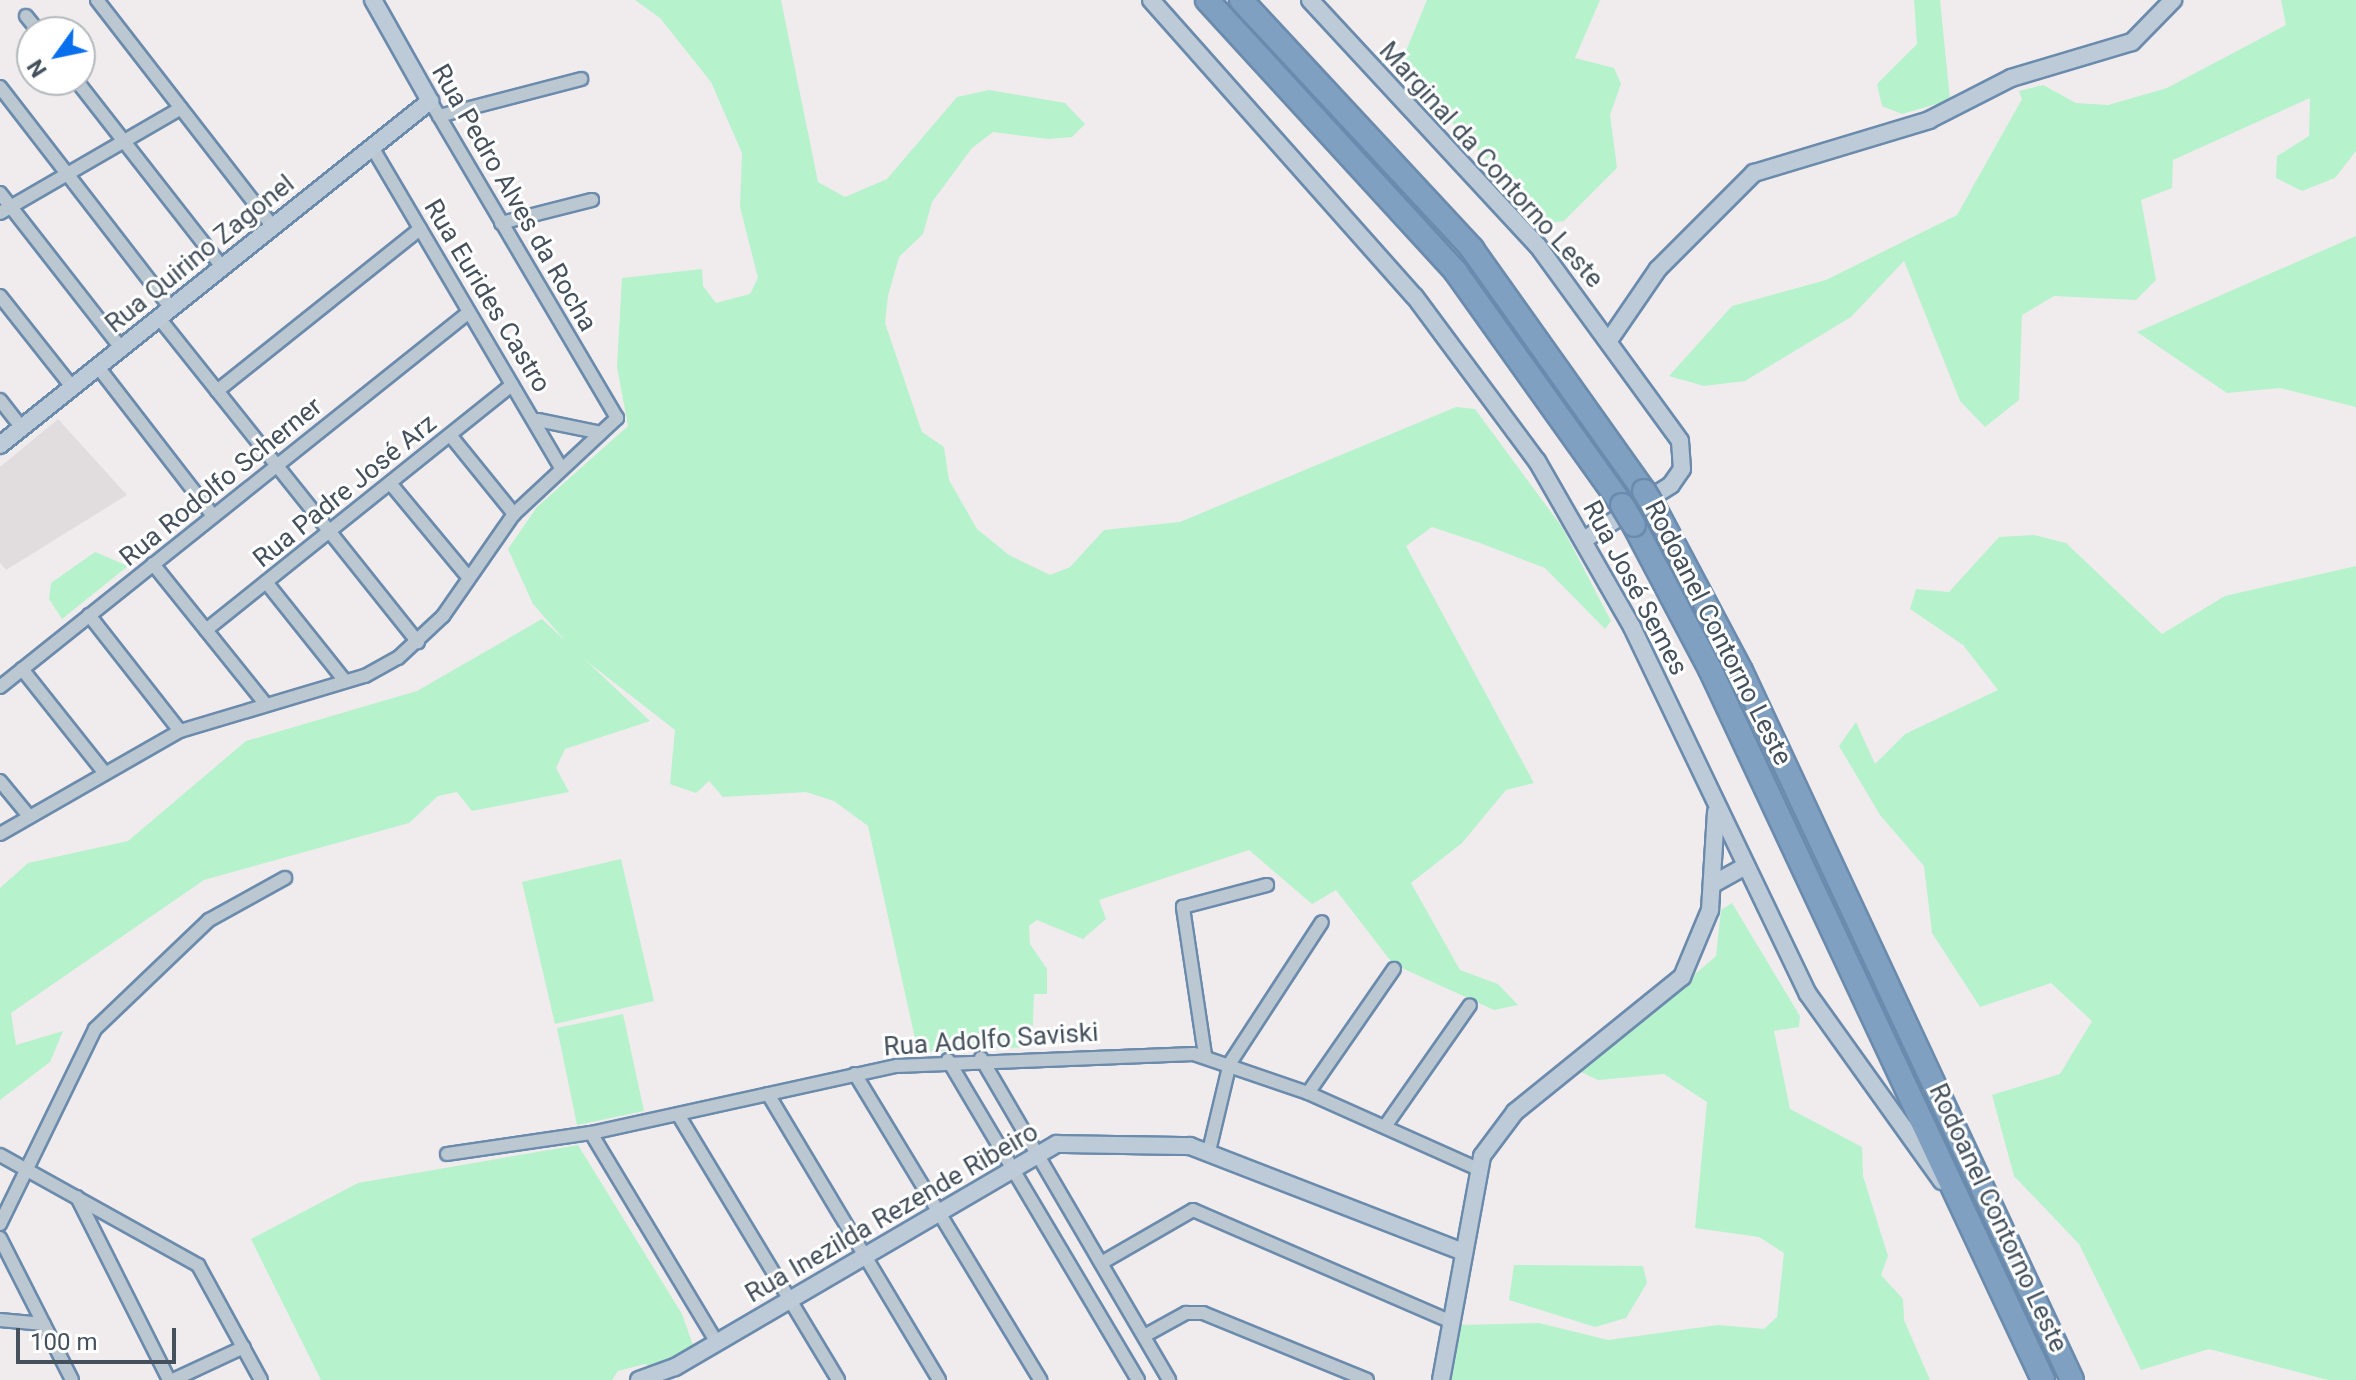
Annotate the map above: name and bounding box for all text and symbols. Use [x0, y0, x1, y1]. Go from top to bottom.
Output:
north arrow [16, 16, 96, 96]
street label: Marginal da Contorno Leste [1372, 36, 1610, 294]
text: N [22, 55, 52, 82]
street label: Rua Pedro Alves da Rocha [425, 59, 603, 337]
street label: Rua Quirino Zagonel [99, 168, 301, 340]
street label: Rua Eurides Castro [417, 194, 557, 398]
street label: Rua Rodolfo Scherner [114, 391, 328, 573]
street label: Rua Padre José Arz [247, 408, 443, 574]
street label: Rua José Semes [1576, 495, 1694, 681]
street label: Rodoanel Contorno Leste [1638, 496, 1798, 770]
street label: Rua Adolfo Saviski [883, 1017, 1099, 1063]
street label: Rodoanel Contorno Leste [1922, 1079, 2074, 1357]
street label: Rua Inezilda Rezende Ribeiro [740, 1116, 1044, 1310]
scale bar [20, 1312, 180, 1362]
text: 100 m [30, 1328, 97, 1356]

